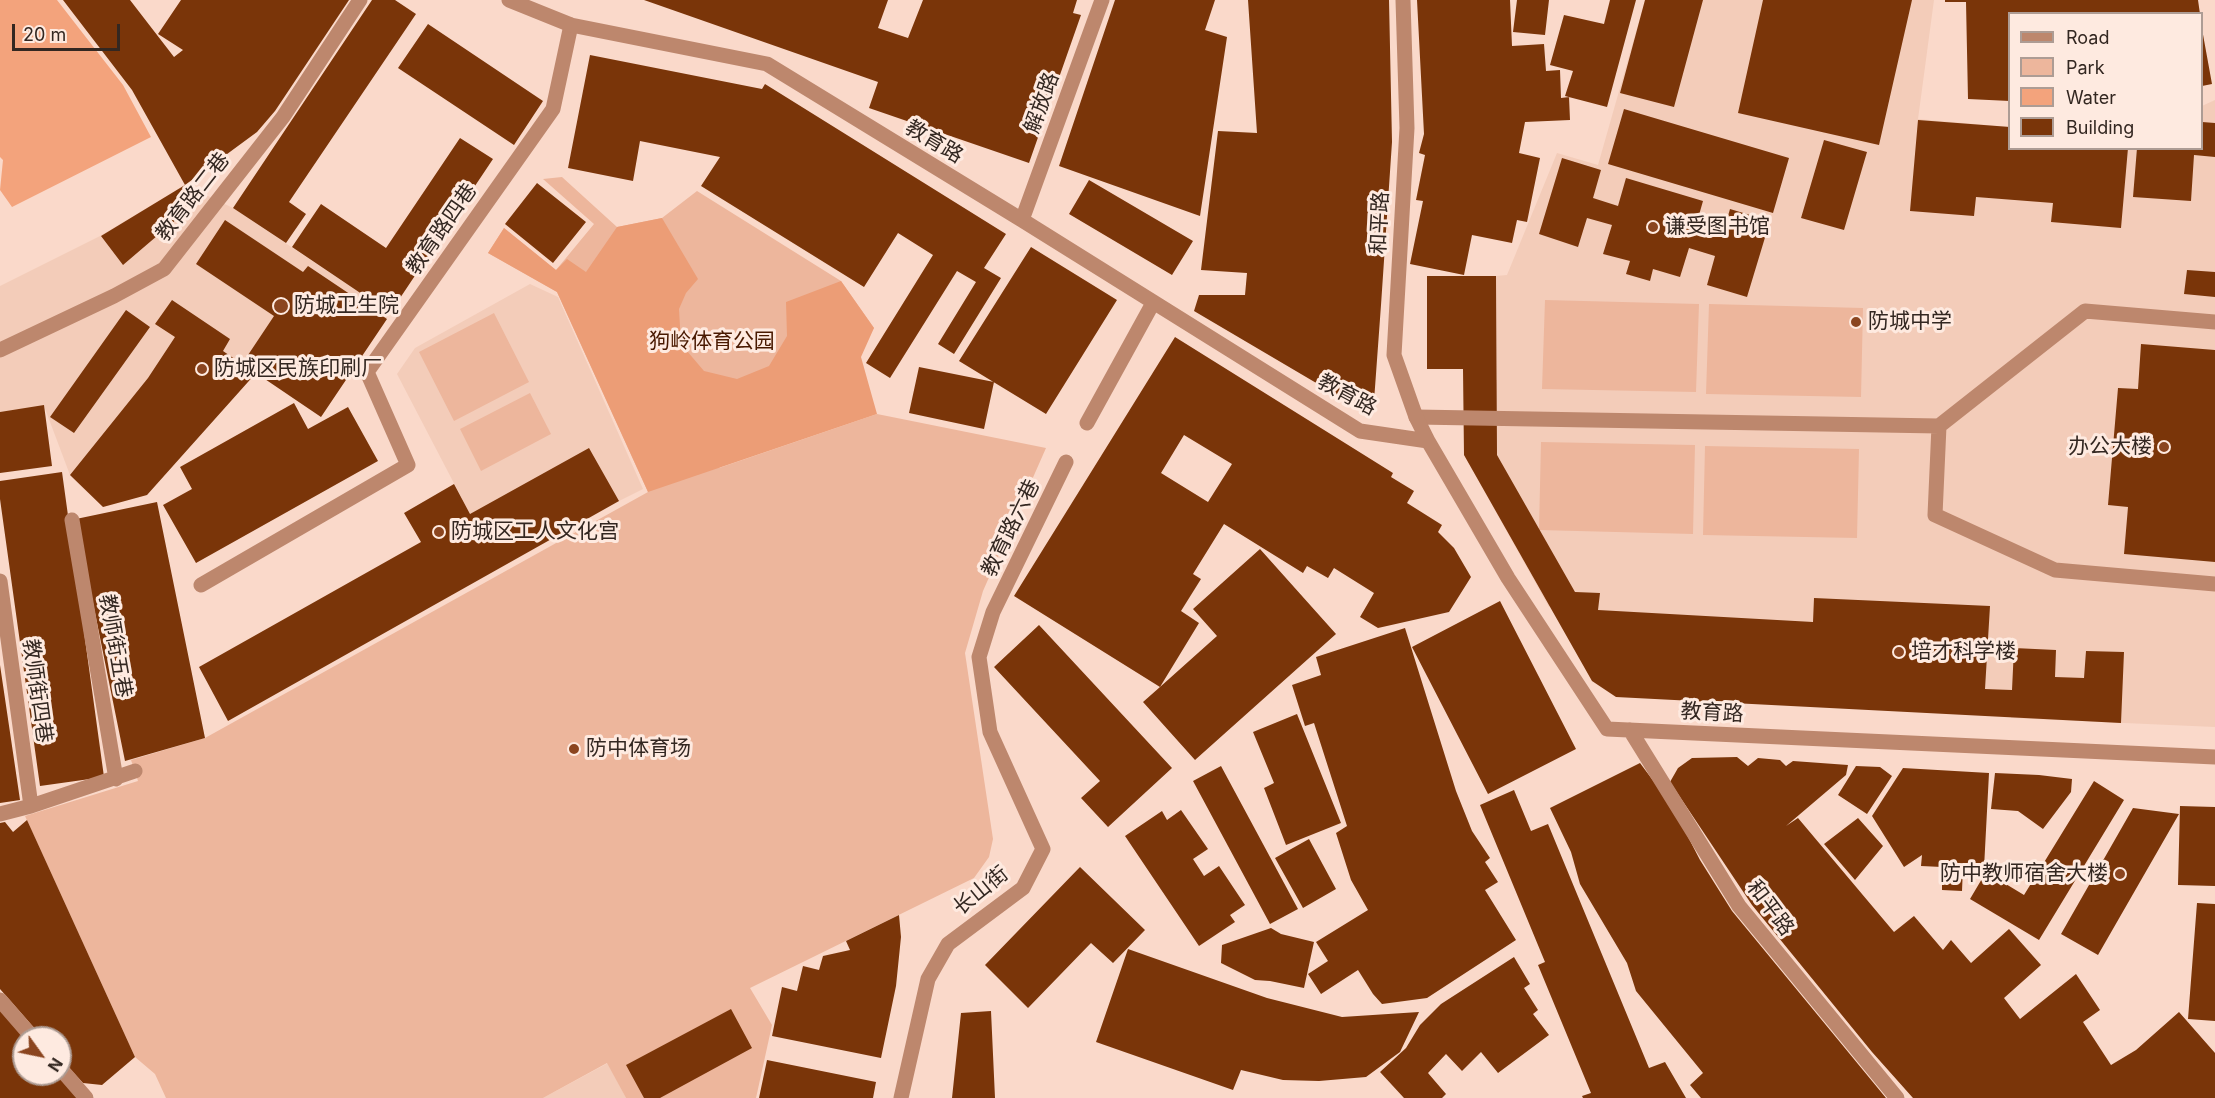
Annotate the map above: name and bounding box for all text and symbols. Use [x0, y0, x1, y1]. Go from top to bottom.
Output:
scale bar [15, 12, 123, 50]
legend [2008, 12, 2203, 150]
text: 20 m [23, 24, 66, 45]
text: Road [2066, 27, 2109, 48]
text: Park [2066, 57, 2105, 78]
street label: 解放路 [1019, 69, 1065, 137]
text: Water [2066, 87, 2116, 108]
street label: 教育路 [901, 115, 967, 169]
text: Building [2066, 117, 2134, 138]
street label: 教育路二巷 [151, 148, 235, 246]
street label: 教育路四巷 [402, 179, 482, 279]
street label: 和平路 [1366, 191, 1394, 255]
place label: 谦受图书馆 [1665, 214, 1770, 240]
marker: 谦受图书馆 [1646, 220, 1660, 234]
place label: 防城卫生院 [294, 293, 399, 319]
marker: 防城卫生院 [272, 297, 290, 315]
place label: 防城中学 [1868, 309, 1952, 335]
marker: 防城中学 [1849, 315, 1863, 329]
park label: 狗岭体育公园 [649, 329, 775, 355]
place label: 防城区民族印刷厂 [214, 356, 382, 382]
marker: 防城区民族印刷厂 [195, 362, 209, 376]
street label: 教育路 [1313, 369, 1381, 421]
place label: 办公大楼 [2068, 434, 2152, 460]
marker: 办公大楼 [2157, 440, 2171, 454]
street label: 教育路六巷 [977, 475, 1045, 581]
place label: 防城区工人文化宫 [451, 519, 619, 545]
marker: 防城区工人文化宫 [432, 525, 446, 539]
street label: 教师街五巷 [93, 592, 137, 700]
street label: 教师街四巷 [17, 637, 57, 745]
place label: 培才科学楼 [1911, 639, 2016, 665]
marker: 培才科学楼 [1892, 645, 1906, 659]
street label: 教育路 [1680, 699, 1744, 727]
place label: 防中体育场 [586, 736, 691, 762]
marker: 防中体育场 [567, 742, 581, 756]
street label: 长山街 [949, 861, 1013, 921]
place label: 防中教师宿舍大楼 [1940, 861, 2108, 887]
marker: 防中教师宿舍大楼 [2113, 867, 2127, 881]
street label: 和平路 [1741, 875, 1799, 941]
north arrow [12, 1026, 72, 1086]
text: N [44, 1054, 67, 1075]

